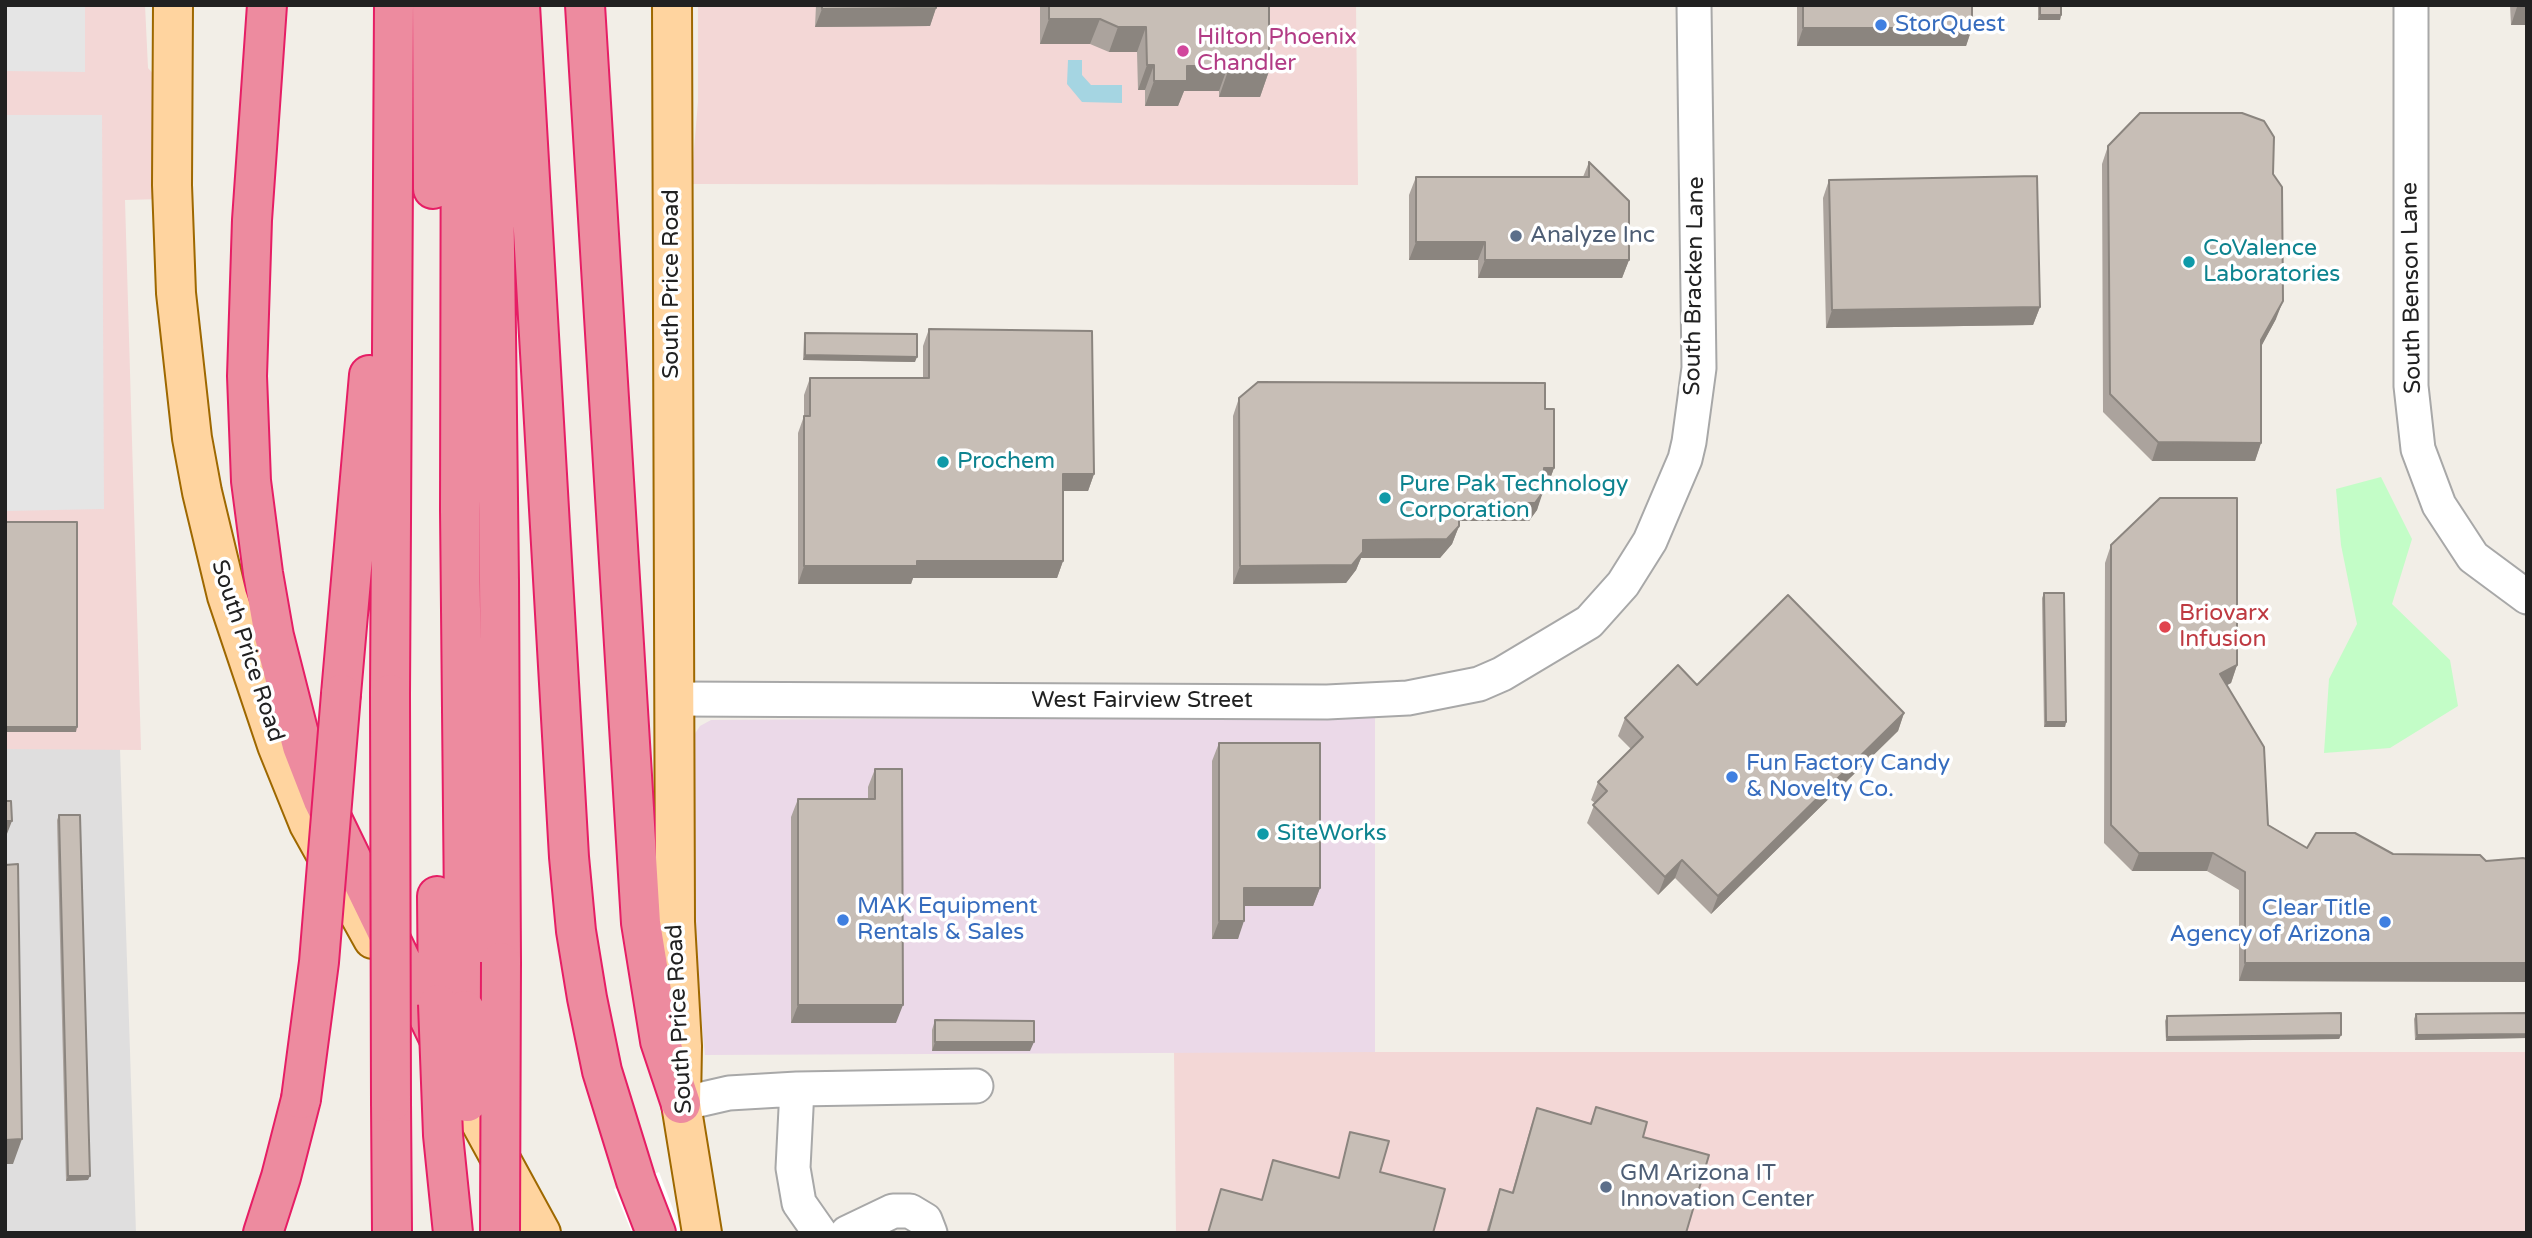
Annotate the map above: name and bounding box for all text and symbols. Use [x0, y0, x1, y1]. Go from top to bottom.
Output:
place label: StorQuest [1895, 11, 2005, 39]
marker: StorQuest [1873, 17, 1889, 33]
place label: Hilton Phoenix Chandler [1197, 24, 1357, 78]
marker: Hilton Phoenix Chandler [1175, 43, 1191, 59]
street label: South Bracken Lane [1679, 176, 1711, 396]
street label: South Benson Lane [2396, 182, 2428, 394]
street label: South Price Road [658, 189, 686, 379]
place label: Analyze Inc [1530, 222, 1655, 250]
marker: Analyze Inc [1508, 228, 1524, 244]
place label: CoValence Laboratories [2203, 235, 2340, 289]
marker: CoValence Laboratories [2181, 254, 2197, 270]
place label: Prochem [957, 448, 1055, 476]
marker: Prochem [935, 454, 951, 470]
place label: Pure Pak Technology Corporation [1399, 471, 1628, 525]
marker: Pure Pak Technology Corporation [1377, 490, 1393, 506]
street label: South Price Road [205, 557, 289, 745]
place label: Briovarx Infusion [2179, 600, 2269, 654]
marker: Briovarx Infusion [2157, 619, 2173, 635]
street label: West Fairview Street [1031, 687, 1253, 715]
place label: Fun Factory Candy & Novelty Co. [1746, 750, 1950, 804]
marker: Fun Factory Candy & Novelty Co. [1724, 769, 1740, 785]
place label: SiteWorks [1277, 820, 1387, 848]
marker: SiteWorks [1255, 826, 1271, 842]
place label: MAK Equipment Rentals & Sales [857, 893, 1038, 947]
place label: Clear Title Agency of Arizona [2169, 895, 2371, 949]
marker: MAK Equipment Rentals & Sales [835, 912, 851, 928]
marker: Clear Title Agency of Arizona [2377, 914, 2393, 930]
street label: South Price Road [661, 924, 699, 1114]
place label: GM Arizona IT Innovation Center [1620, 1160, 1814, 1214]
marker: GM Arizona IT Innovation Center [1598, 1179, 1614, 1195]

